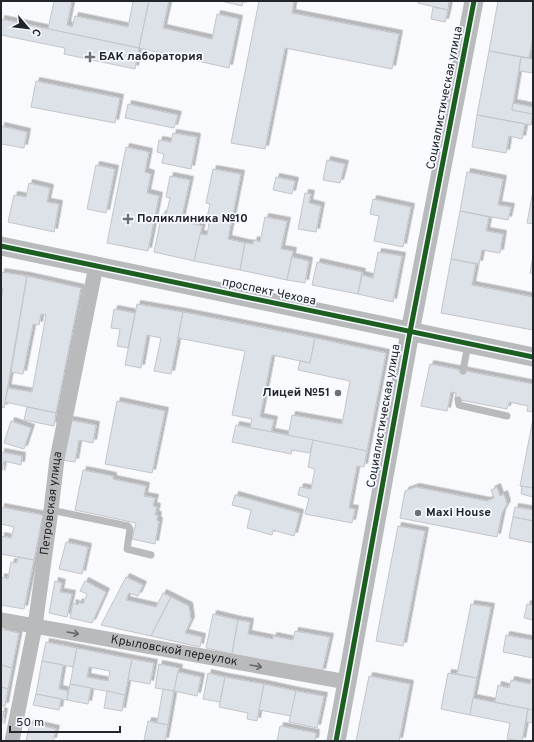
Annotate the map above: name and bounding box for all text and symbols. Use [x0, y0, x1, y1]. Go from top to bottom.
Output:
north arrow [8, 8, 48, 48]
street label: Социалистическая улица [423, 25, 467, 171]
text: С [28, 26, 44, 39]
place label: БАК лаборатория [99, 49, 203, 65]
marker: БАК лаборатория [84, 51, 96, 63]
place label: Поликлиника №10 [137, 211, 248, 227]
marker: Поликлиника №10 [122, 213, 134, 225]
street label: проспект Чехова [220, 274, 318, 310]
street label: Социалистическая улица [363, 343, 405, 489]
place label: Лицей №51 [262, 385, 330, 401]
marker: Лицей №51 [333, 388, 343, 398]
street label: Петровская улица [37, 450, 66, 556]
place label: Maxi House [426, 505, 491, 521]
marker: Maxi House [413, 508, 423, 518]
one-way arrow [66, 629, 79, 637]
street label: Крыловской переулок [109, 632, 239, 670]
one-way arrow [249, 662, 262, 670]
scale bar [10, 708, 120, 734]
text: 50 m [16, 715, 44, 731]

